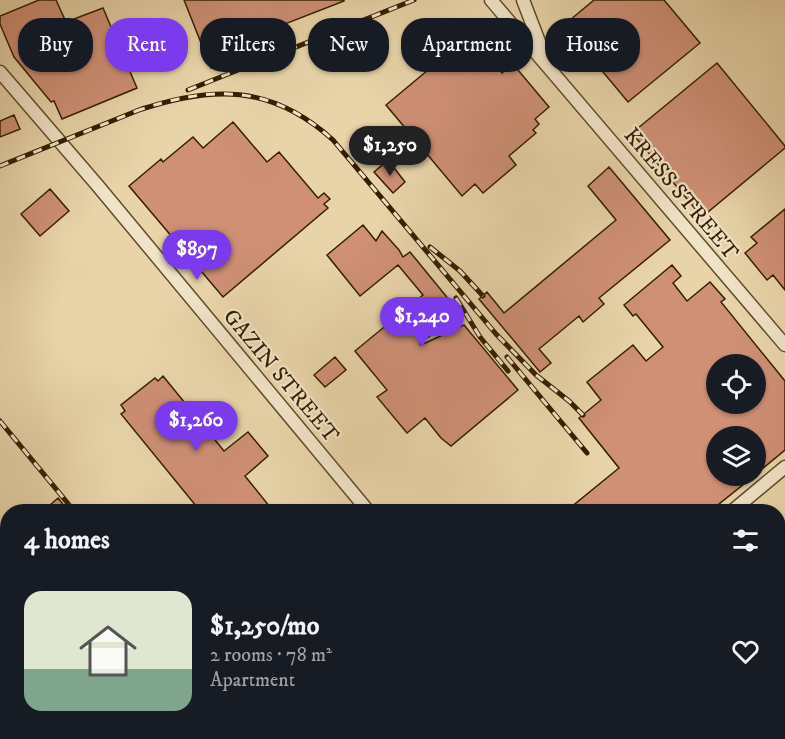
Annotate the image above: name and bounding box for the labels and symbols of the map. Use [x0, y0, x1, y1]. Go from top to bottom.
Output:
street label: KRESS STREET [618, 122, 744, 266]
pin: $1,250 [341, 126, 439, 177]
pin: $897 [161, 230, 233, 281]
pin: $1,240 [373, 297, 471, 348]
street label: GAZIN STREET [217, 304, 345, 448]
pin: $1,260 [147, 401, 245, 452]

